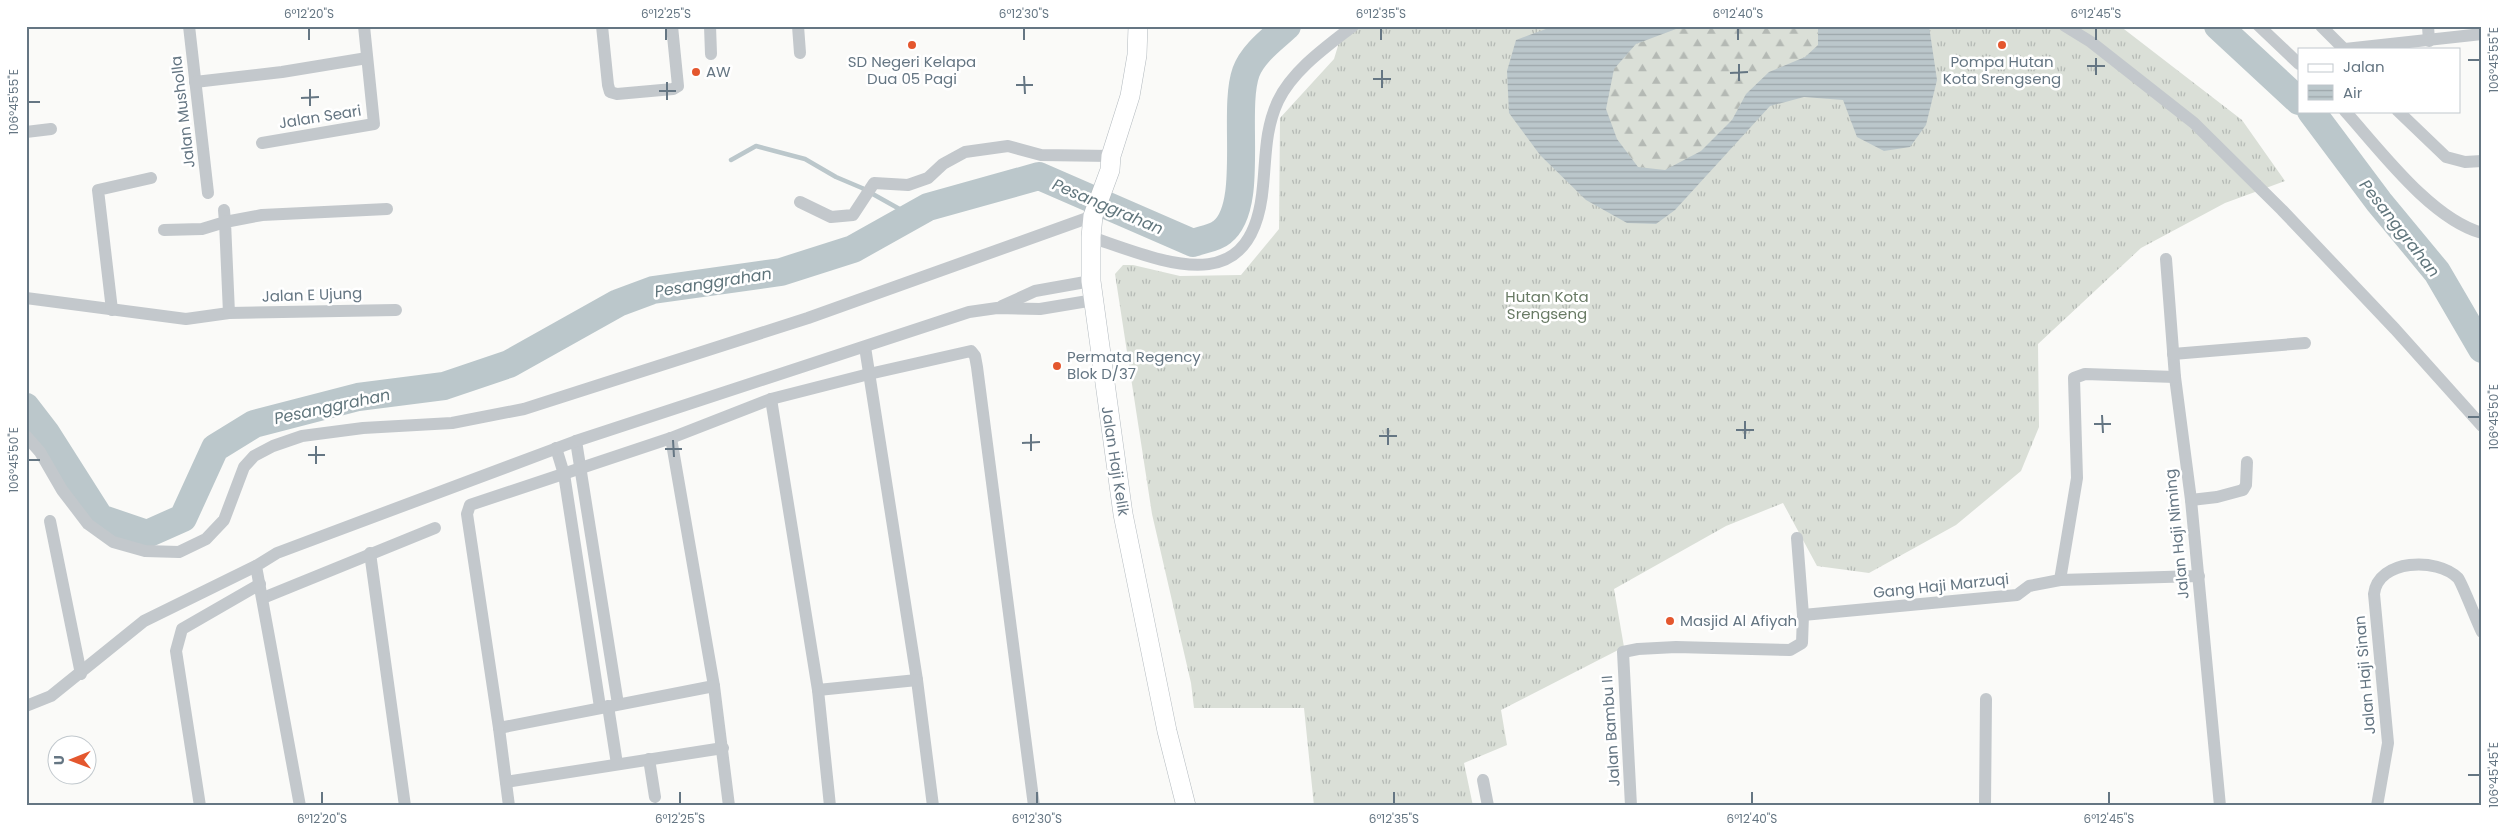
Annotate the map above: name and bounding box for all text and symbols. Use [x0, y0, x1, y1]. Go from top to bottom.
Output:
text: 6°12'20"S [284, 5, 334, 22]
text: 6°12'25"S [641, 5, 691, 22]
text: 6°12'30"S [999, 5, 1049, 22]
text: 6°12'35"S [1356, 5, 1406, 22]
text: 6°12'40"S [1713, 5, 1763, 22]
text: 6°12'45"S [2071, 5, 2121, 22]
text: 106°45'55"E [2485, 27, 2502, 93]
marker: SD Negeri Kelapa Dua 05 Pagi [906, 39, 918, 51]
marker: Pompa Hutan Kota Srengseng [1996, 39, 2008, 51]
legend [2298, 48, 2460, 112]
place label: SD Negeri Kelapa Dua 05 Pagi [848, 51, 976, 89]
place label: Pompa Hutan Kota Srengseng [1943, 51, 2061, 89]
street label: Jalan Musholla [165, 55, 200, 169]
text: Jalan [2343, 56, 2385, 77]
place label: AW [706, 61, 731, 82]
marker: AW [690, 66, 702, 78]
text: 106°45'55"E [5, 69, 22, 135]
text: Air [2343, 82, 2363, 103]
street label: Jalan Seari [277, 100, 363, 133]
water label: Pesanggrahan [1049, 173, 1167, 240]
water label: Pesanggrahan [2354, 175, 2445, 282]
water label: Pesanggrahan [653, 262, 773, 303]
street label: Jalan E Ujung [261, 282, 363, 307]
park label: Hutan Kota Srengseng [1505, 286, 1589, 324]
place label: Permata Regency Blok D/37 [1067, 346, 1201, 384]
marker: Permata Regency Blok D/37 [1051, 360, 1063, 372]
water label: Pesanggrahan [272, 383, 392, 430]
text: 106°45'50"E [2485, 384, 2502, 450]
street label: Jalan Haji Kelik [1096, 405, 1135, 518]
text: 106°45'50"E [5, 427, 22, 493]
street label: Jalan Haji Niming [2159, 468, 2194, 600]
street label: Gang Haji Marzuqi [1872, 568, 2010, 603]
place label: Masjid Al Afiyah [1680, 610, 1797, 631]
marker: Masjid Al Afiyah [1664, 615, 1676, 627]
street label: Jalan Haji Sinan [2349, 615, 2380, 735]
street label: Jalan Bambu II [1596, 675, 1625, 787]
north arrow [48, 734, 98, 784]
text: 106°45'45"E [2485, 742, 2502, 808]
text: U [49, 755, 69, 765]
text: 6°12'20"S [297, 810, 347, 827]
text: 6°12'25"S [655, 810, 705, 827]
text: 6°12'30"S [1012, 810, 1062, 827]
text: 6°12'35"S [1369, 810, 1419, 827]
text: 6°12'40"S [1727, 810, 1777, 827]
text: 6°12'45"S [2084, 810, 2134, 827]

